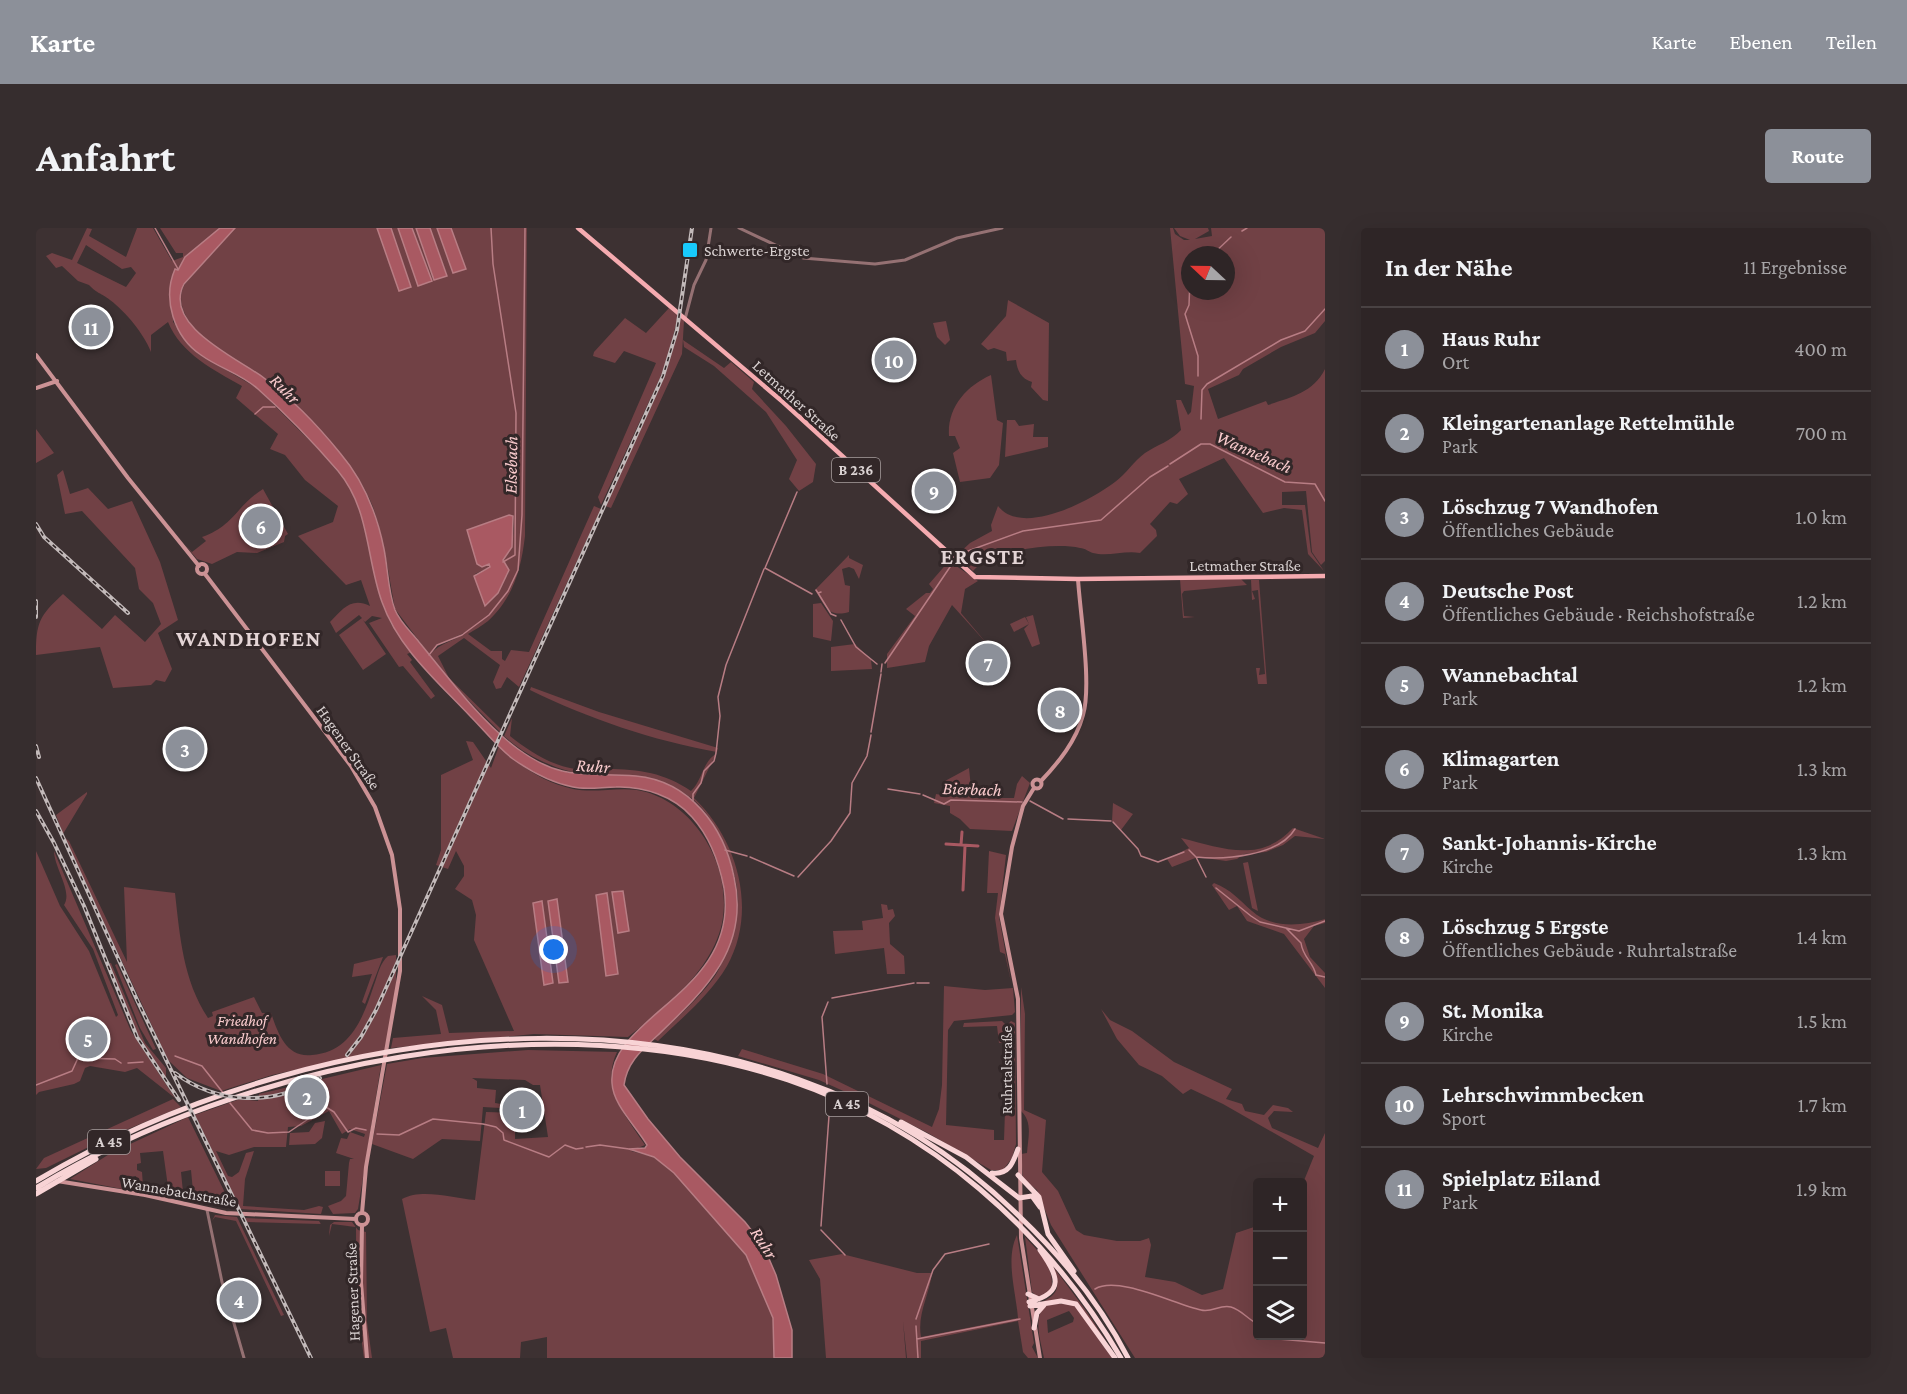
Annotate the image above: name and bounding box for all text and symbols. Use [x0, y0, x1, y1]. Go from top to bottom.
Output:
text: Karte [30, 27, 95, 58]
text: Karte [1651, 30, 1697, 54]
text: Ebenen [1730, 30, 1793, 54]
text: Teilen [1826, 30, 1877, 54]
button: Route [1765, 129, 1871, 183]
text: Anfahrt [36, 133, 175, 180]
marker: Schwerte-Ergste [681, 241, 699, 259]
place label: Schwerte-Ergste [704, 242, 809, 260]
north arrow [1181, 246, 1235, 300]
text: In der Nähe [1385, 253, 1513, 282]
text: 11 Ergebnisse [1743, 256, 1847, 278]
pin: 11 [72, 304, 110, 350]
text: Haus Ruhr [1442, 326, 1540, 351]
pin: 10 [874, 338, 914, 382]
text: 1 [1401, 338, 1408, 360]
text: 400 m [1794, 338, 1847, 360]
text: Ort [1442, 351, 1469, 373]
street label: Letmather Straße [749, 357, 844, 444]
water label: Ruhr [266, 370, 305, 409]
text: Kleingartenanlage Rettelmühle [1442, 410, 1735, 435]
text: 2 [1399, 422, 1410, 444]
text: 700 m [1796, 422, 1847, 444]
water label: Wannebach [1213, 426, 1295, 478]
text: Park [1442, 435, 1478, 457]
water label: Elsebach [500, 436, 522, 494]
road number: B 236 [832, 458, 880, 482]
pin: 9 [914, 468, 954, 514]
text: Löschzug 7 Wandhofen [1442, 494, 1659, 519]
pin: 6 [242, 504, 280, 548]
text: 3 [1400, 506, 1409, 528]
text: 1.0 km [1796, 506, 1847, 528]
text: Öffentliches Gebäude [1442, 519, 1614, 541]
district label: ERGSTE [940, 544, 1026, 569]
street label: Letmather Straße [1189, 557, 1301, 574]
text: Deutsche Post [1442, 578, 1574, 603]
text: 4 [1399, 590, 1410, 612]
text: 1.2 km [1797, 590, 1847, 612]
text: Öffentliches Gebäude · Reichshofstraße [1442, 603, 1755, 625]
district label: WANDHOFEN [175, 626, 322, 651]
pin: 7 [968, 640, 1008, 686]
text: Wannebachtal [1442, 662, 1578, 687]
text: 5 [1400, 674, 1409, 696]
text: 1.2 km [1797, 674, 1847, 696]
text: Park [1442, 687, 1478, 709]
pin: 8 [1040, 688, 1080, 732]
street label: Hagener Straße [313, 702, 384, 793]
pin: 3 [166, 726, 204, 772]
text: Klimagarten [1442, 746, 1559, 771]
water label: Ruhr [575, 755, 611, 777]
text: 6 [1399, 758, 1410, 780]
text: 1.3 km [1797, 758, 1847, 780]
text: Park [1442, 771, 1478, 793]
water label: Bierbach [942, 778, 1002, 800]
text: Sankt-Johannis-Kirche [1442, 830, 1657, 855]
text: 7 [1400, 842, 1409, 864]
text: 1.3 km [1797, 842, 1847, 864]
text: Kirche [1442, 855, 1493, 877]
text: Löschzug 5 Ergste [1442, 914, 1608, 939]
text: 8 [1399, 926, 1410, 948]
text: 1.4 km [1797, 926, 1847, 948]
your location [539, 935, 568, 964]
text: Öffentliches Gebäude · Ruhrtalstraße [1442, 939, 1737, 961]
text: St. Monika [1442, 998, 1543, 1023]
text: 9 [1399, 1010, 1410, 1032]
text: 1.5 km [1797, 1010, 1847, 1032]
park label: Friedhof Wandhofen [207, 1012, 277, 1048]
pin: 5 [68, 1016, 108, 1062]
text: Kirche [1442, 1023, 1493, 1045]
street label: Ruhrtalstraße [998, 1026, 1015, 1114]
pin: 2 [288, 1074, 326, 1120]
text: Lehrschwimmbecken [1442, 1082, 1644, 1107]
pin: 1 [502, 1088, 542, 1132]
road number: A 45 [826, 1092, 868, 1116]
text: 10 [1395, 1094, 1414, 1116]
text: 1.7 km [1798, 1094, 1847, 1116]
text: Sport [1442, 1107, 1486, 1129]
road number: A 45 [88, 1130, 130, 1154]
text: Spielplatz Eiland [1442, 1166, 1600, 1191]
street label: Wannebachstraße [120, 1173, 238, 1210]
map controls [1253, 1178, 1307, 1340]
button: + [1253, 1178, 1307, 1232]
text: 11 [1397, 1178, 1412, 1200]
text: 1.9 km [1796, 1178, 1847, 1200]
text: Park [1442, 1191, 1478, 1213]
water label: Ruhr [746, 1223, 782, 1263]
button: − [1253, 1232, 1307, 1286]
street label: Hagener Straße [342, 1242, 364, 1341]
pin: 4 [220, 1278, 258, 1322]
button: layers [1253, 1286, 1307, 1340]

